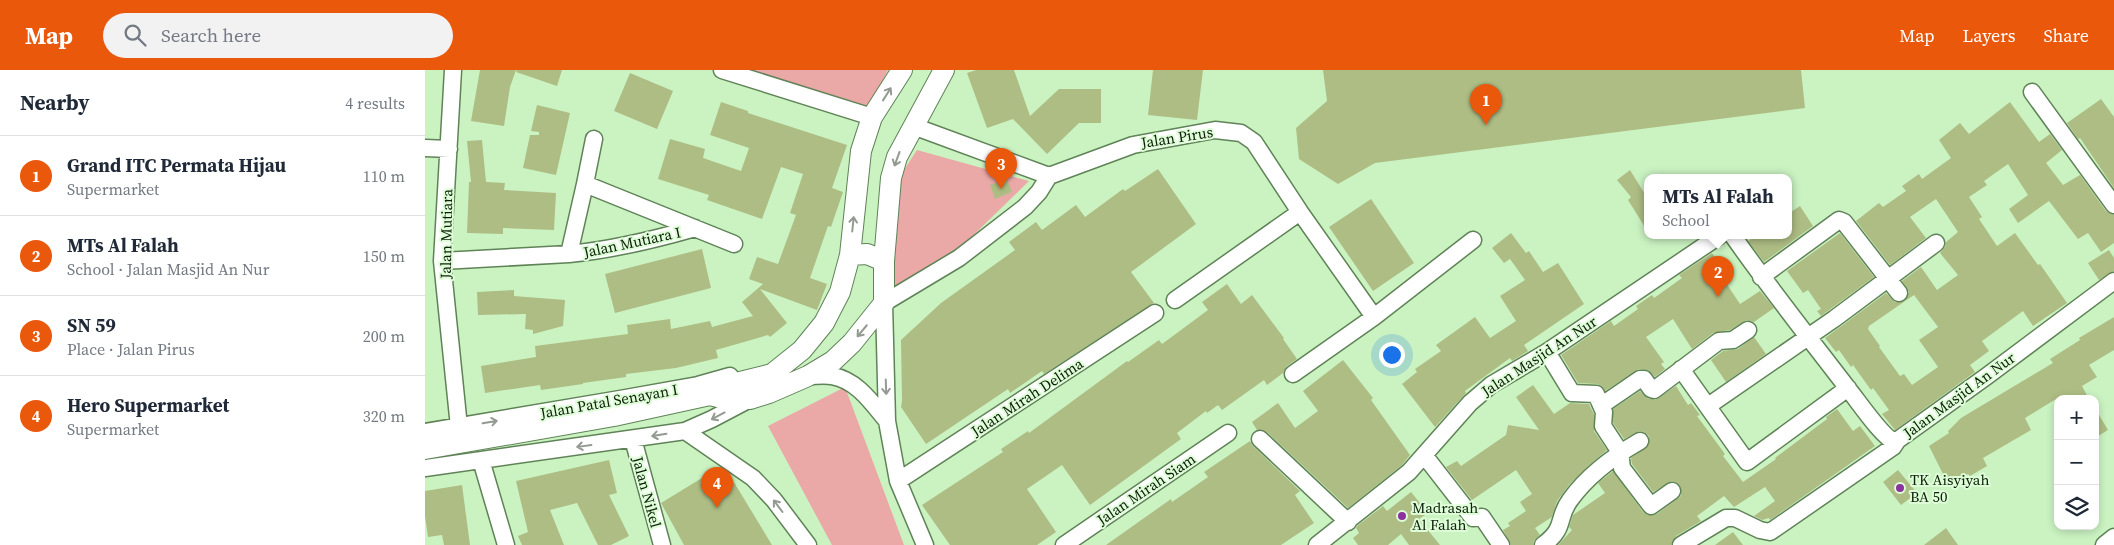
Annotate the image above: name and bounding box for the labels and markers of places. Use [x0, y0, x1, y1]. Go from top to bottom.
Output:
pin: 1 [1470, 84, 1502, 125]
pin: 3 [985, 148, 1017, 189]
pin: 2 [1702, 256, 1734, 297]
pin: 4 [701, 467, 733, 508]
place label: TK Aisyiyah BA 50 [1910, 469, 1990, 507]
marker: TK Aisyiyah BA 50 [1894, 482, 1906, 494]
place label: Madrasah Al Falah [1412, 497, 1478, 535]
marker: Madrasah Al Falah [1396, 510, 1408, 522]

